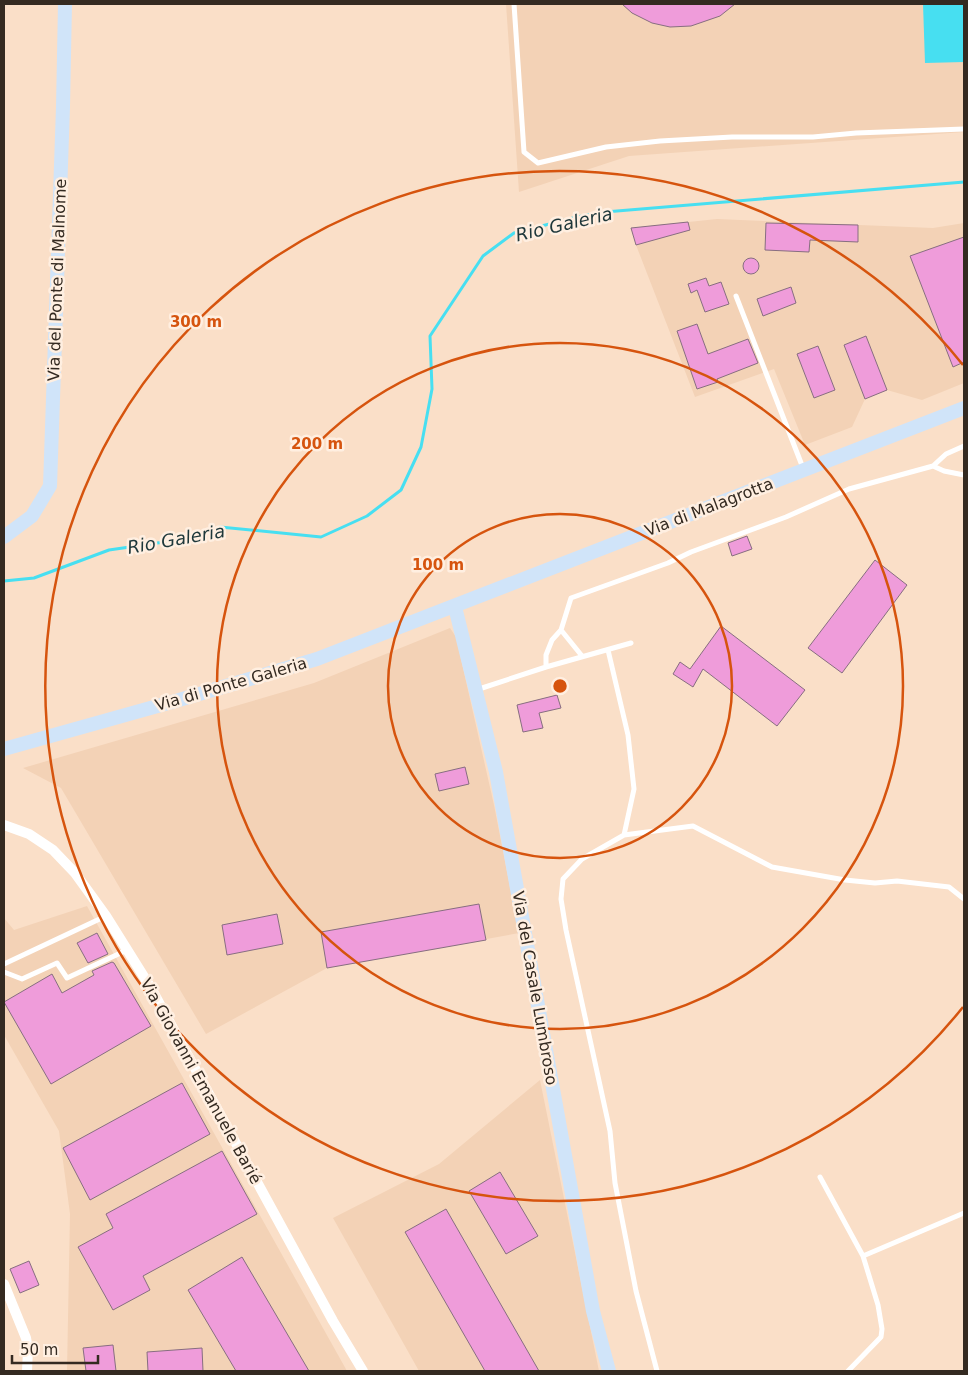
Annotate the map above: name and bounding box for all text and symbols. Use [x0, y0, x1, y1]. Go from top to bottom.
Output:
street label: Via del Ponte di Malnome [44, 178, 70, 382]
water label: Rio Galeria [514, 203, 614, 245]
text: 300 m [170, 313, 222, 331]
text: 200 m [291, 435, 343, 453]
street label: Via di Malagrotta [642, 474, 776, 540]
water label: Rio Galeria [126, 520, 226, 558]
text: 100 m [412, 556, 464, 574]
street label: Via di Ponte Galeria [153, 653, 309, 715]
centre of rings [551, 677, 569, 695]
street label: Via del Casale Lumbroso [509, 890, 561, 1086]
street label: Via Giovanni Emanuele Barié [136, 975, 266, 1187]
scale bar [12, 1332, 99, 1364]
text: 50 m [20, 1341, 58, 1359]

